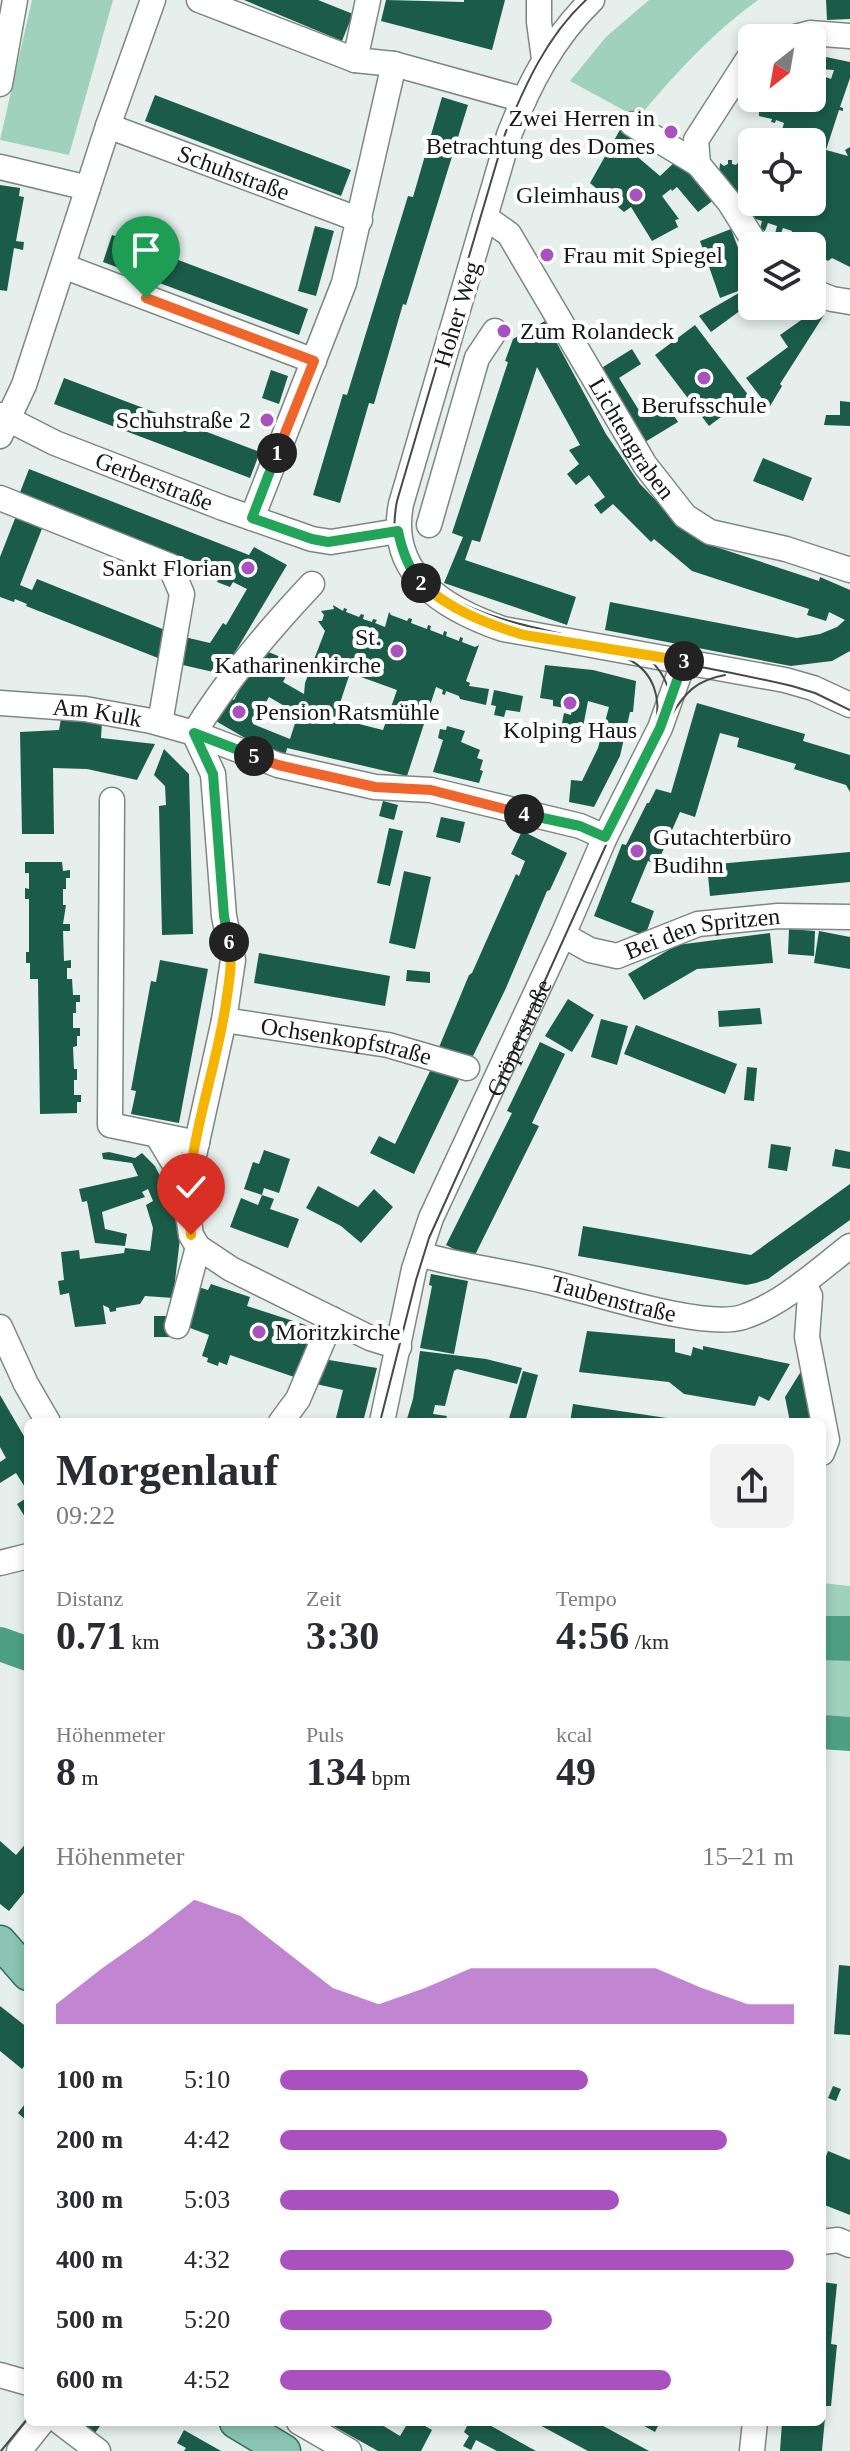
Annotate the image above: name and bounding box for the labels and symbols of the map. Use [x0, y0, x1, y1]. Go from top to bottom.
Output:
north arrow [738, 24, 826, 112]
place label: Zwei Herren in Betrachtung des Domes [426, 105, 655, 159]
marker: Zwei Herren in Betrachtung des Domes [662, 123, 680, 141]
street label: Schuhstraße [174, 140, 293, 206]
place label: Gleimhaus [516, 182, 620, 208]
marker: Gleimhaus [627, 186, 645, 204]
pin [112, 216, 180, 298]
place label: Frau mit Spiegel [563, 242, 723, 268]
marker: Frau mit Spiegel [538, 246, 556, 264]
street label: Hoher Weg [429, 258, 485, 370]
place label: Zum Rolandeck [520, 318, 674, 344]
marker: Zum Rolandeck [495, 322, 513, 340]
marker: Berufsschule [695, 369, 713, 387]
street label: Lichtengraben [584, 373, 680, 504]
place label: Berufsschule [641, 392, 767, 418]
place label: Schuhstraße 2 [116, 407, 251, 433]
marker: Schuhstraße 2 [258, 411, 276, 429]
pin: 1 [257, 433, 297, 473]
street label: Gerberstraße [92, 447, 217, 516]
place label: Sankt Florian [102, 555, 232, 581]
marker: Sankt Florian [239, 559, 257, 577]
pin: 2 [401, 563, 441, 603]
place label: St. Katharinenkirche [214, 624, 381, 678]
pin: 3 [664, 641, 704, 681]
marker: St. Katharinenkirche [388, 642, 406, 660]
street label: Am Kulk [52, 694, 144, 732]
marker: Kolping Haus [561, 694, 579, 712]
place label: Pension Ratsmühle [255, 699, 440, 725]
marker: Pension Ratsmühle [230, 703, 248, 721]
place label: Kolping Haus [503, 717, 637, 743]
pin: 5 [234, 736, 274, 776]
pin: 4 [504, 794, 544, 834]
place label: Gutachterbüro Budihn [653, 824, 792, 878]
marker: Gutachterbüro Budihn [628, 842, 646, 860]
street label: Bei den Spritzen [621, 903, 781, 965]
pin: 6 [209, 922, 249, 962]
street label: Gröperstraße [482, 975, 557, 1100]
street label: Ochsenkopfstraße [259, 1013, 435, 1070]
pin [157, 1153, 225, 1235]
street label: Taubenstraße [549, 1270, 678, 1327]
place label: Moritzkirche [275, 1319, 400, 1345]
marker: Moritzkirche [250, 1323, 268, 1341]

